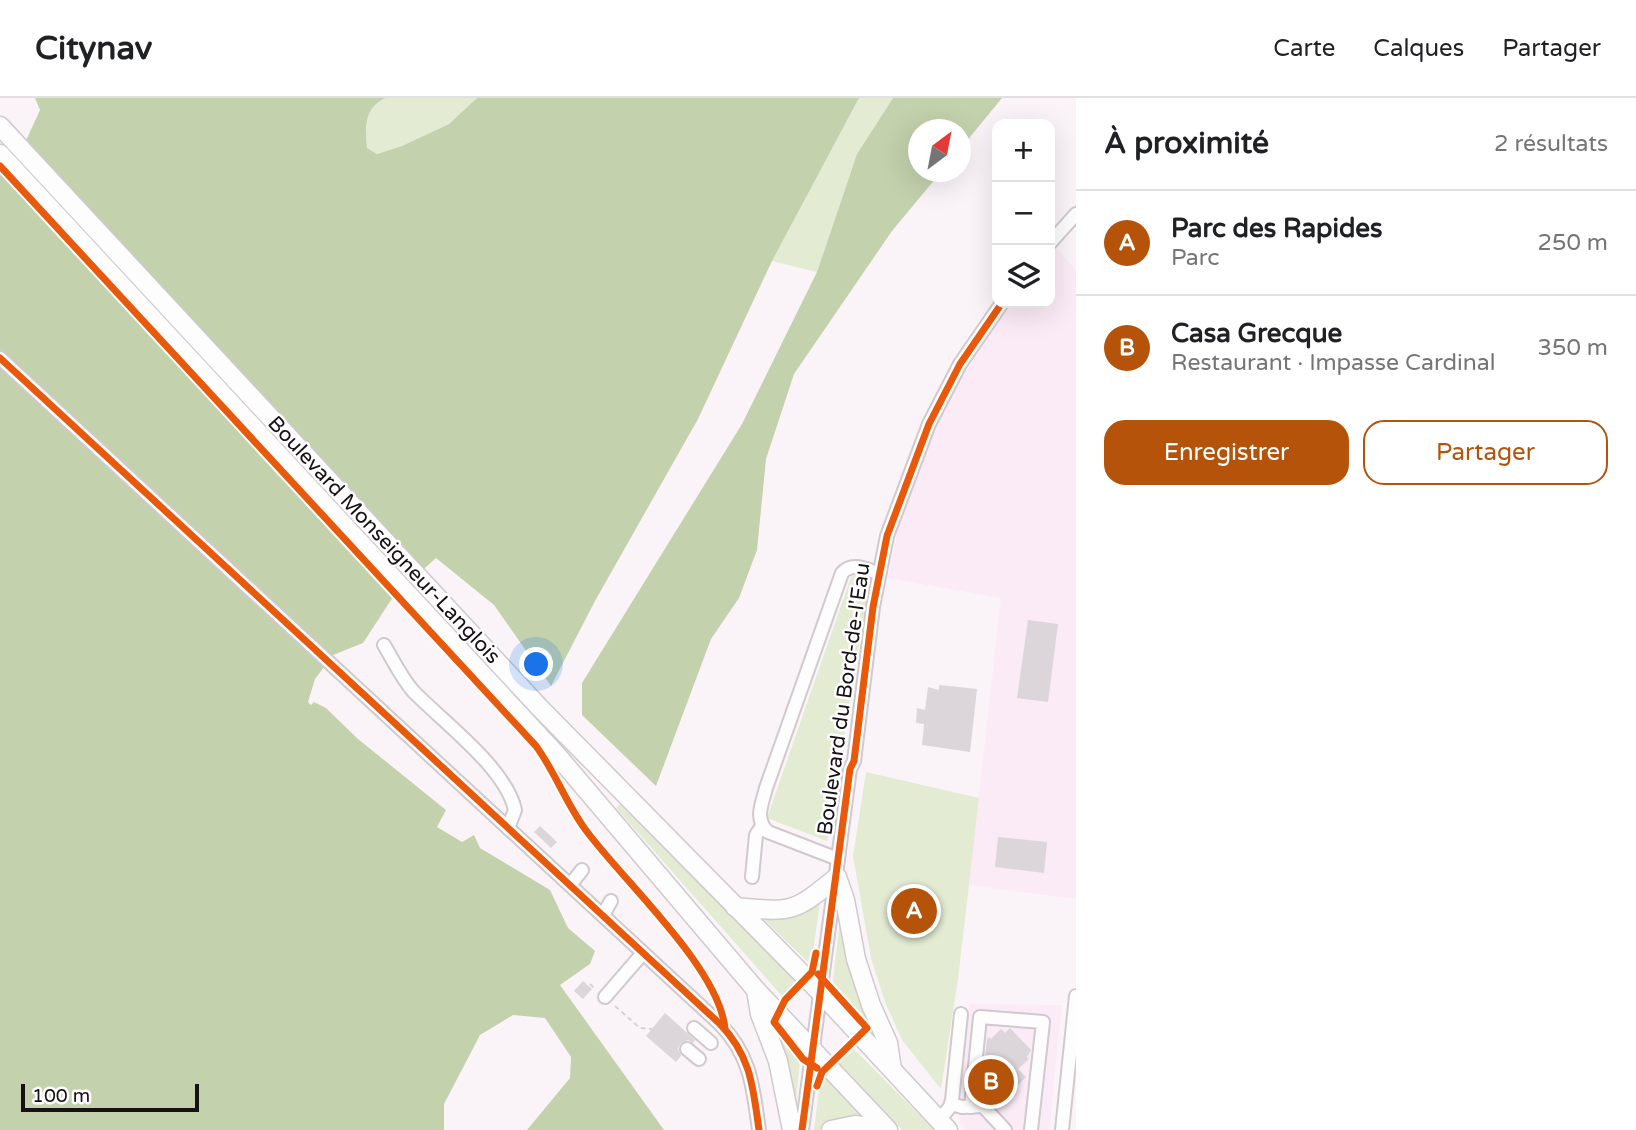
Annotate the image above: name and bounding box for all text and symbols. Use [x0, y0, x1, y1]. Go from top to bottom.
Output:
text: Citynav [35, 29, 152, 68]
text: Carte [1273, 34, 1335, 63]
text: Calques [1373, 34, 1464, 63]
text: Partager [1502, 34, 1601, 63]
north arrow [908, 119, 971, 182]
map controls [992, 119, 1055, 308]
button: + [992, 119, 1055, 182]
text: À proximité [1104, 125, 1269, 162]
text: 2 résultats [1494, 130, 1608, 158]
button: − [992, 182, 1055, 245]
text: Parc des Rapides [1171, 213, 1383, 244]
text: A [1118, 229, 1136, 257]
text: 250 m [1538, 229, 1608, 257]
text: Parc [1171, 244, 1220, 272]
button: layers [992, 245, 1055, 308]
text: Casa Grecque [1171, 318, 1342, 349]
text: B [1119, 334, 1135, 362]
text: 350 m [1538, 334, 1608, 362]
text: Restaurant · Impasse Cardinal [1171, 349, 1495, 377]
street label: Boulevard Monseigneur-Langlois [262, 411, 506, 669]
button: Enregistrer [1104, 420, 1349, 485]
button: Partager [1363, 420, 1608, 485]
street label: Boulevard du Bord-de-l'Eau [813, 561, 875, 837]
your location [519, 647, 553, 681]
pin: A [891, 885, 937, 937]
pin: B [968, 1056, 1014, 1108]
scale bar [21, 1081, 200, 1113]
text: 100 m [32, 1085, 90, 1107]

